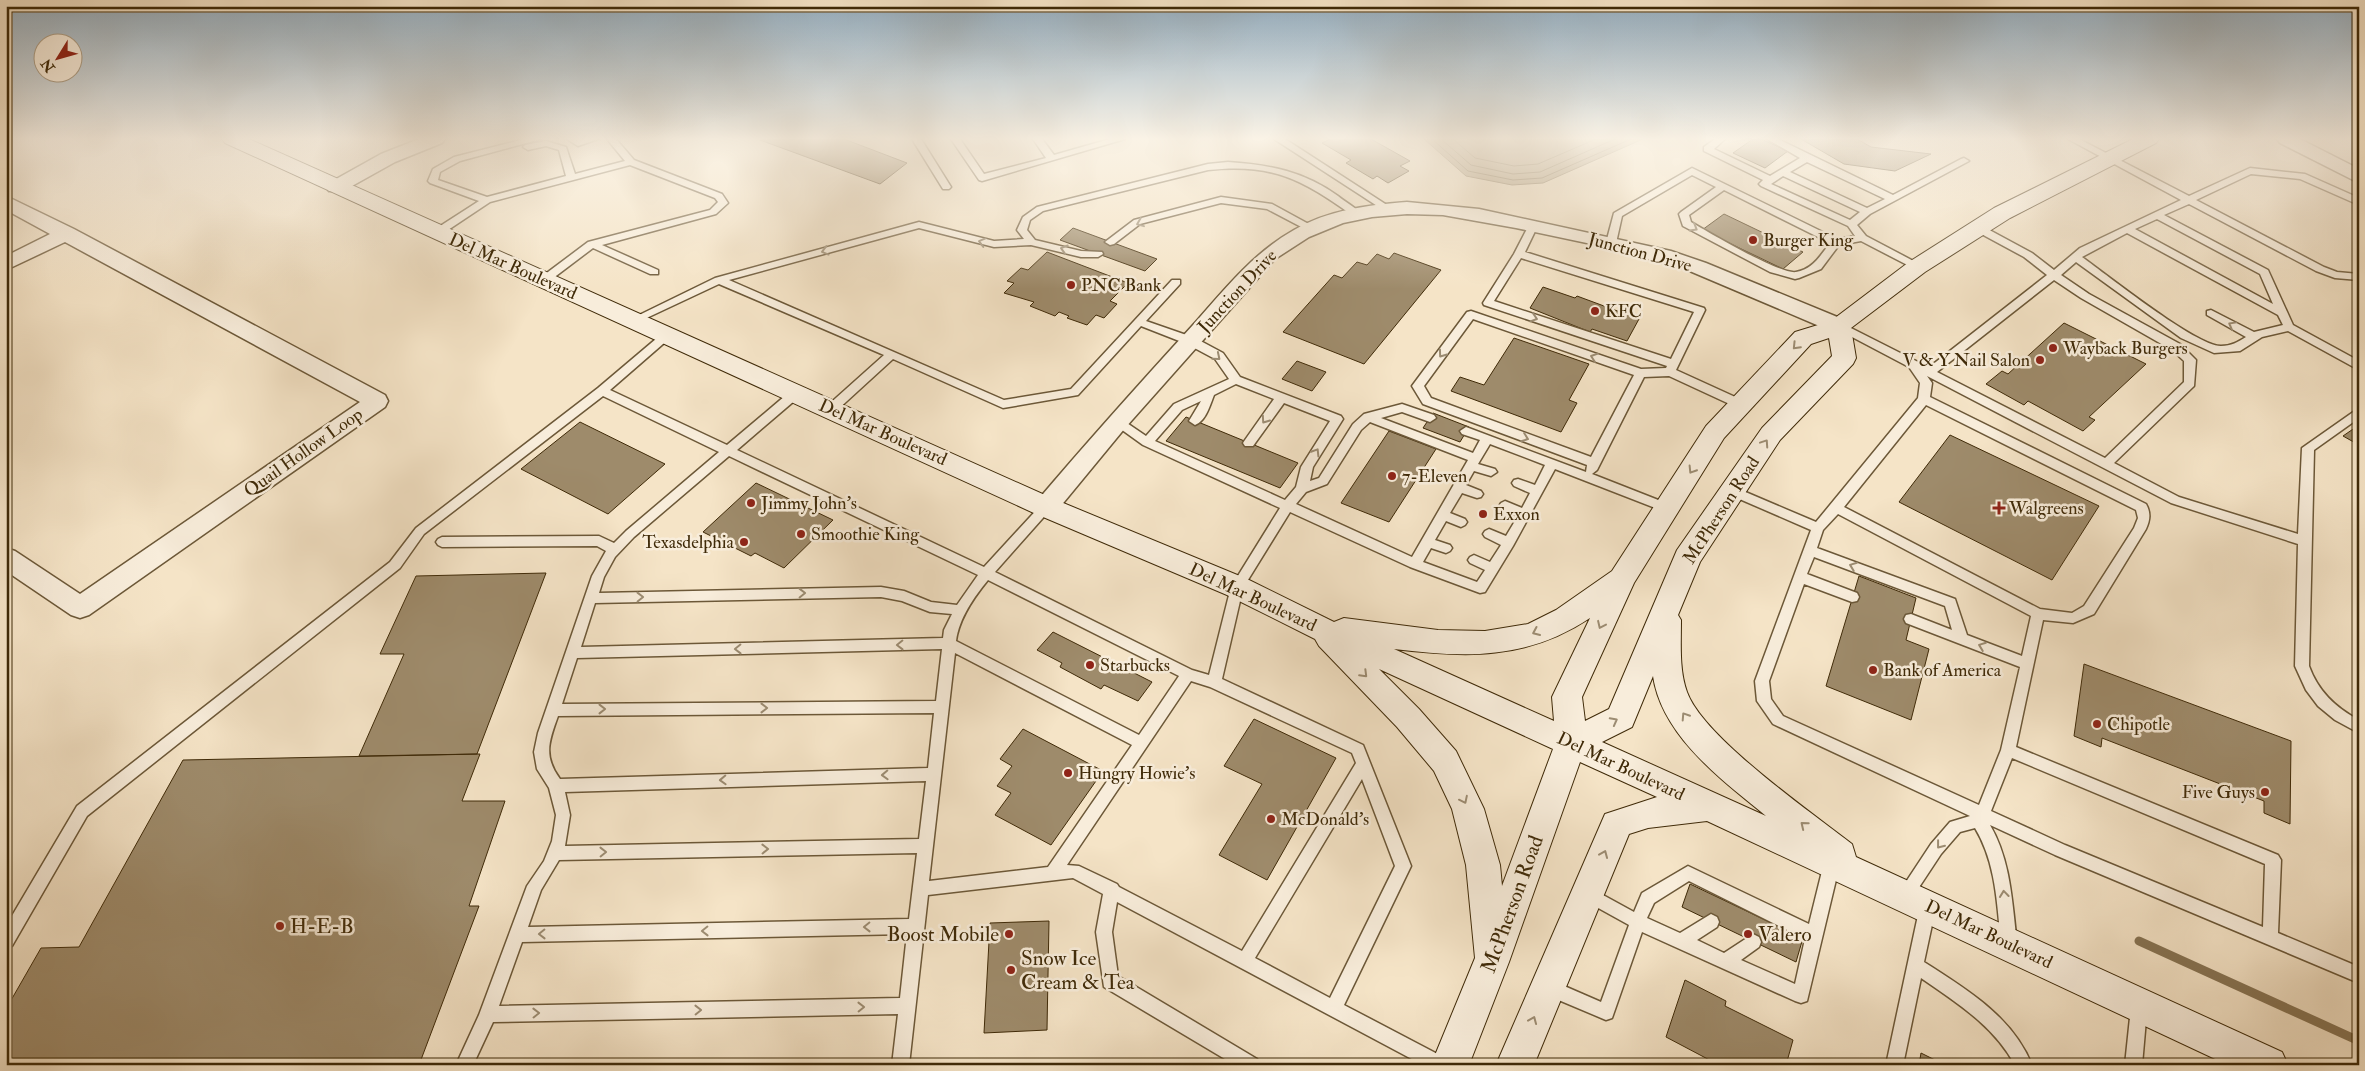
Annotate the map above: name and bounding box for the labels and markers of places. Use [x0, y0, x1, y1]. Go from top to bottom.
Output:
place label: Burger King [1763, 229, 1854, 252]
marker: Burger King [1747, 234, 1759, 246]
place label: PNC Bank [1081, 274, 1162, 297]
marker: PNC Bank [1065, 279, 1077, 291]
place label: KFC [1605, 300, 1642, 323]
marker: KFC [1589, 305, 1601, 317]
place label: Wayback Burgers [2062, 337, 2188, 360]
marker: Wayback Burgers [2047, 342, 2059, 354]
place label: V & Y Nail Salon [1902, 349, 2030, 372]
marker: V & Y Nail Salon [2034, 354, 2046, 366]
place label: 7-Eleven [1402, 465, 1467, 488]
marker: 7-Eleven [1386, 470, 1398, 482]
place label: Jimmy John's [760, 492, 857, 515]
marker: Jimmy John's [745, 497, 757, 509]
place label: Walgreens [2008, 497, 2084, 520]
marker: Walgreens [1993, 502, 2005, 514]
place label: Exxon [1493, 503, 1540, 526]
marker: Exxon [1477, 508, 1489, 520]
place label: Smoothie King [811, 523, 920, 546]
marker: Smoothie King [795, 528, 807, 540]
place label: Texasdelphia [642, 531, 735, 554]
marker: Texasdelphia [738, 536, 750, 548]
place label: Starbucks [1100, 654, 1170, 677]
marker: Starbucks [1084, 659, 1096, 671]
place label: Bank of America [1883, 659, 2002, 682]
marker: Bank of America [1867, 664, 1879, 676]
place label: Chipotle [2107, 713, 2171, 736]
marker: Chipotle [2091, 718, 2103, 730]
place label: Hungry Howie's [1078, 762, 1195, 785]
marker: Hungry Howie's [1062, 767, 1074, 779]
place label: Five Guys [2182, 781, 2255, 804]
marker: Five Guys [2259, 786, 2271, 798]
place label: McDonald's [1281, 808, 1369, 831]
marker: McDonald's [1265, 813, 1277, 825]
place label: H-E-B [290, 913, 354, 940]
marker: H-E-B [274, 920, 286, 932]
place label: Boost Mobile [887, 921, 999, 948]
place label: Valero [1758, 921, 1812, 948]
marker: Boost Mobile [1003, 928, 1015, 940]
marker: Valero [1742, 928, 1754, 940]
place label: Snow Ice Cream & Tea [1021, 945, 1135, 996]
marker: Snow Ice Cream & Tea [1005, 964, 1017, 976]

